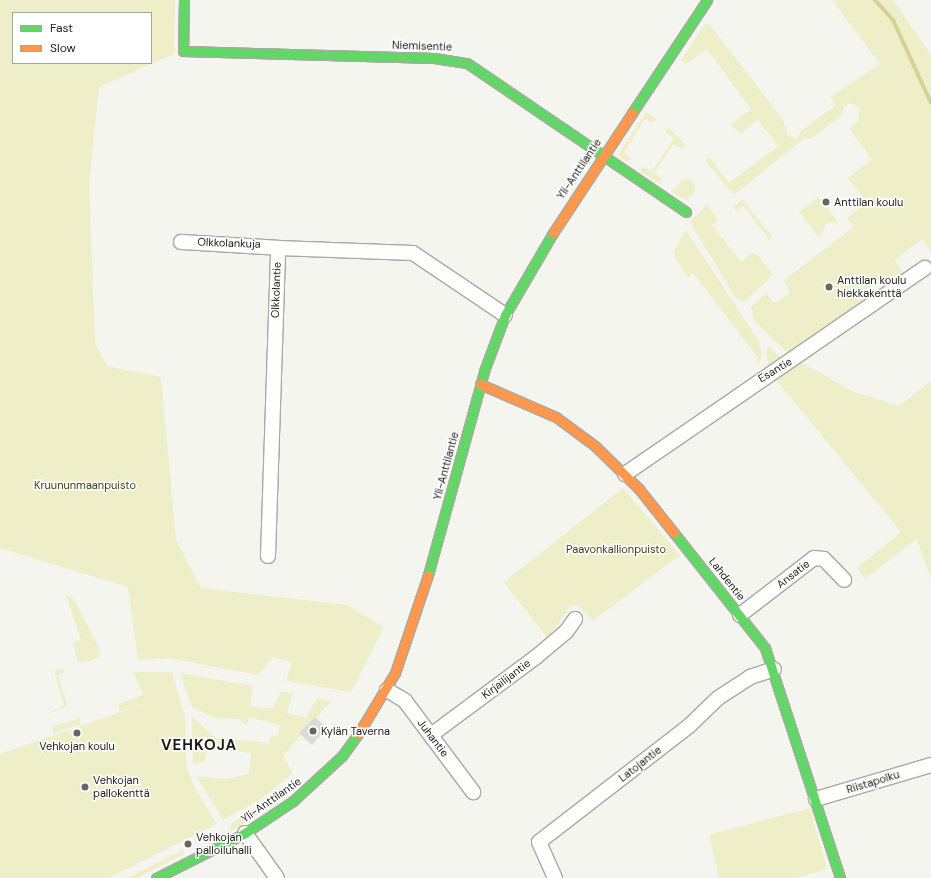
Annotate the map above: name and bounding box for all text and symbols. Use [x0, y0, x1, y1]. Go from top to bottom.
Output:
legend [12, 12, 152, 64]
text: Fast [50, 20, 73, 36]
street label: Niemisentie [392, 38, 452, 54]
text: Slow [50, 40, 76, 56]
street label: Yli-Anttilantie [554, 136, 604, 202]
place label: Anttilan koulu [834, 195, 903, 209]
marker: Anttilan koulu [821, 197, 831, 207]
street label: Olkkolankuja [197, 235, 261, 251]
street label: Olkkolantie [268, 262, 284, 318]
place label: Anttilan koulu hiekkakenttä [837, 274, 906, 300]
marker: Anttilan koulu hiekkakenttä [824, 282, 834, 292]
street label: Esantie [756, 355, 794, 385]
street label: Yli-Anttilantie [431, 431, 461, 501]
park label: Kruununmaanpuisto [34, 478, 136, 492]
park label: Paavonkallionpuisto [566, 542, 666, 556]
street label: Lahdentie [706, 555, 748, 603]
street label: Ansatie [774, 557, 812, 591]
street label: Kirjailijantie [479, 656, 533, 702]
street label: Juhantie [415, 717, 451, 759]
place label: Kylän Taverna [321, 724, 390, 738]
marker: Kylän Taverna [308, 726, 318, 736]
marker: Vehkojan koulu [72, 728, 82, 738]
district label: VEHKOJA [161, 737, 237, 755]
place label: Vehkojan koulu [39, 739, 115, 753]
street label: Latojantie [616, 743, 664, 785]
street label: Riistapolku [845, 768, 901, 796]
place label: Vehkojan pallokenttä [93, 774, 150, 800]
street label: Yli-Anttilantie [239, 775, 303, 825]
marker: Vehkojan pallokenttä [80, 782, 90, 792]
place label: Vehkojan palloiluhalli [196, 831, 252, 857]
marker: Vehkojan palloiluhalli [183, 839, 193, 849]

